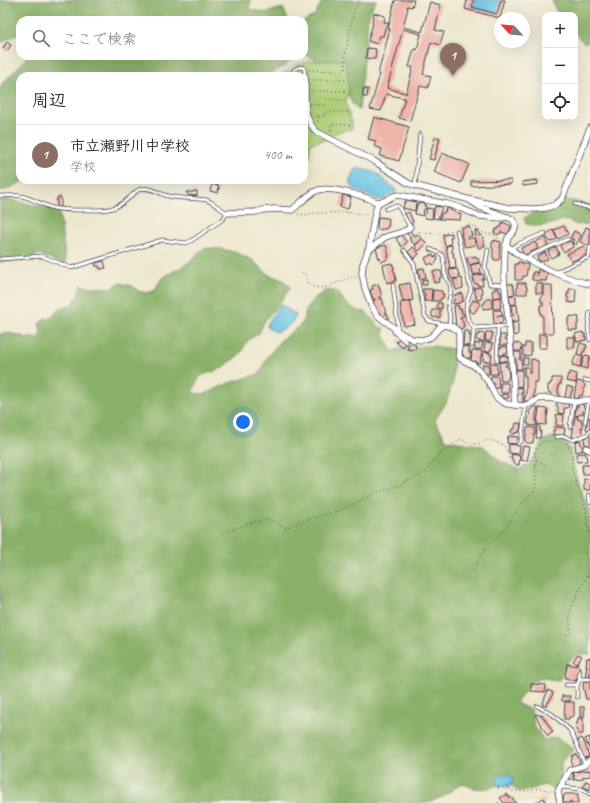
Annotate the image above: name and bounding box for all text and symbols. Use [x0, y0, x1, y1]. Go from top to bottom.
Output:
north arrow [494, 12, 530, 48]
map controls [542, 12, 578, 120]
button: + [542, 12, 578, 48]
search box [16, 16, 308, 60]
icon: search [30, 27, 52, 49]
text: ここで検索 [62, 30, 137, 49]
pin: 1 [440, 43, 466, 76]
button: − [542, 48, 578, 84]
button: locate [542, 84, 578, 120]
text: 周辺 [32, 90, 66, 111]
text: 市立瀬野川中学校 [70, 137, 190, 156]
text: 1 [42, 147, 48, 163]
text: 400 m [264, 147, 292, 163]
text: 学校 [70, 159, 96, 175]
your location [233, 412, 253, 432]

